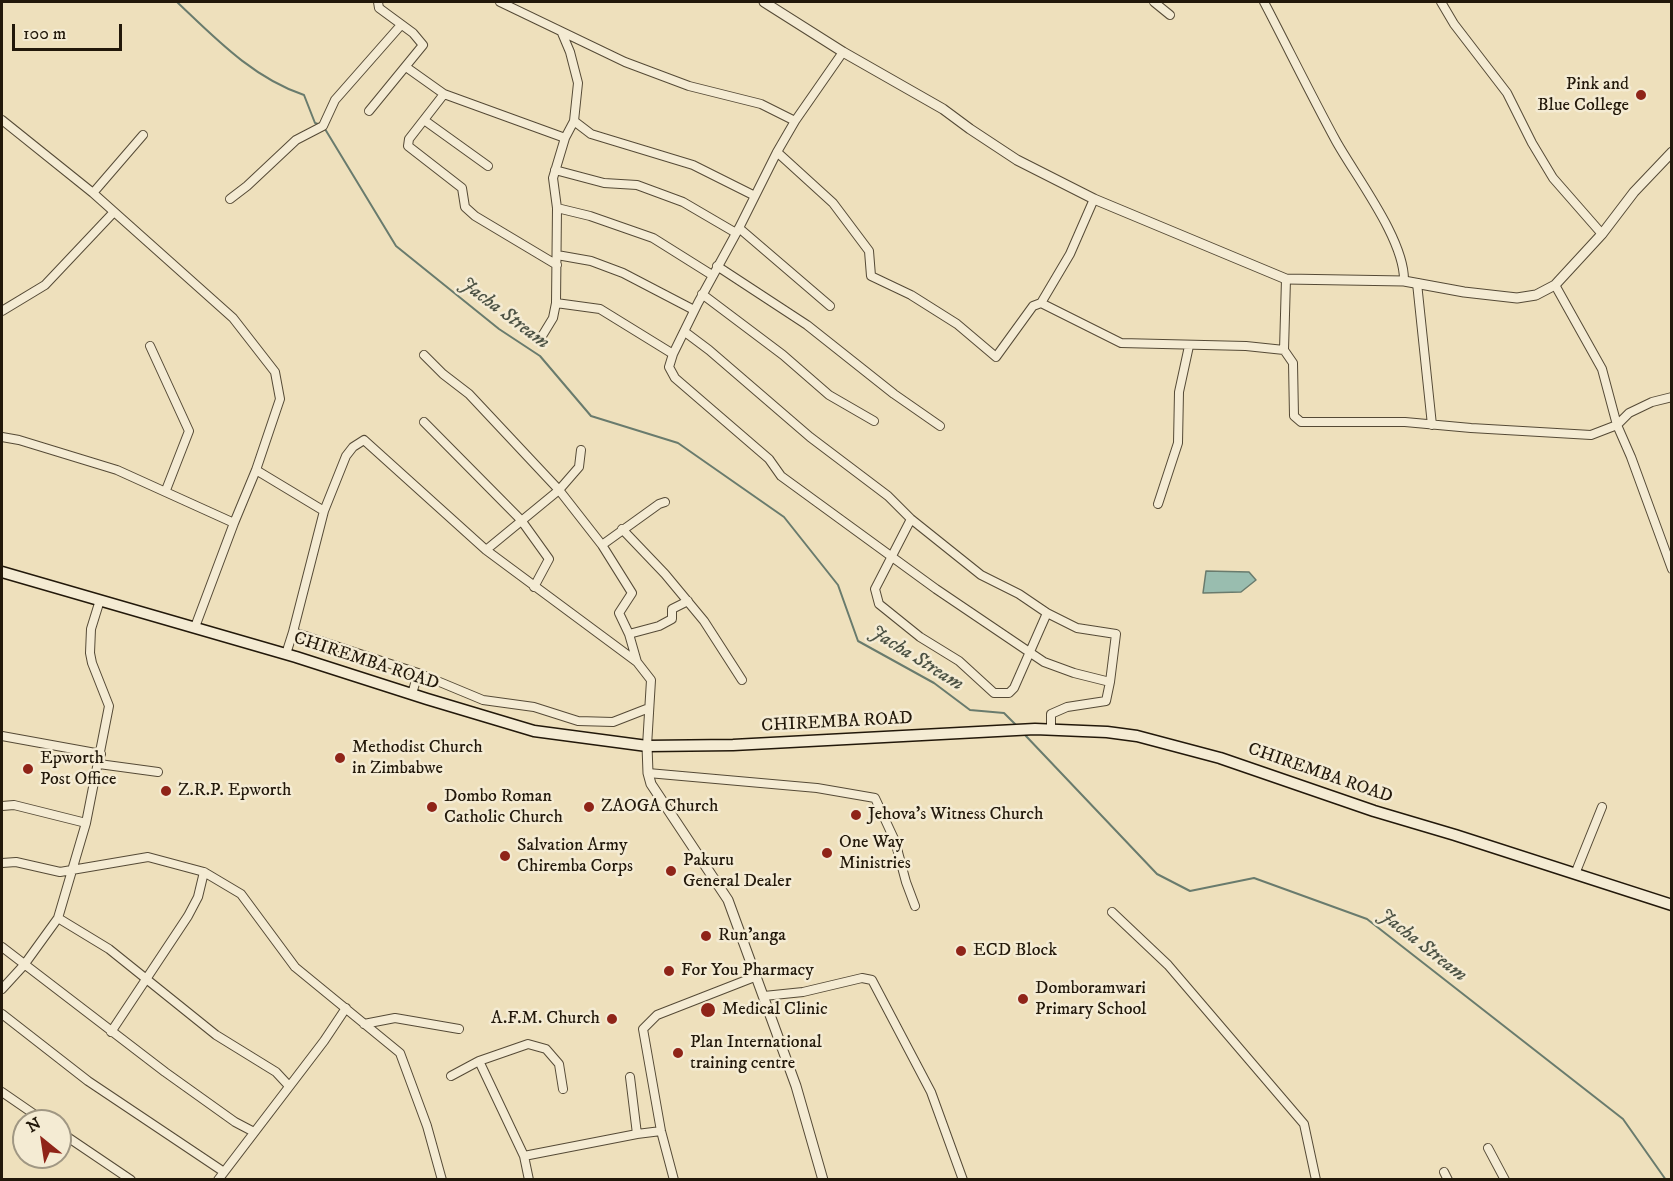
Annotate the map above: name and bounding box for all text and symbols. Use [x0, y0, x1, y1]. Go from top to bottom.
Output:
scale bar [15, 12, 124, 50]
text: 100 m [23, 23, 66, 45]
place label: Pink and Blue College [1537, 74, 1629, 116]
marker: Pink and Blue College [1634, 88, 1648, 102]
water label: Jacha Stream [454, 273, 554, 355]
water label: Jacha Stream [865, 621, 967, 697]
street label: CHIREMBA ROAD [291, 628, 441, 696]
street label: CHIREMBA ROAD [761, 708, 913, 738]
place label: Methodist Church in Zimbabwe [352, 737, 483, 780]
street label: CHIREMBA ROAD [1245, 739, 1395, 809]
place label: Epworth Post Office [40, 748, 116, 790]
marker: Methodist Church in Zimbabwe [333, 751, 347, 765]
marker: Epworth Post Office [21, 762, 35, 776]
place label: Z.R.P. Epworth [178, 780, 292, 802]
marker: Z.R.P. Epworth [159, 784, 173, 798]
place label: Dombo Roman Catholic Church [444, 786, 563, 828]
place label: ZAOGA Church [601, 796, 718, 818]
marker: Dombo Roman Catholic Church [425, 800, 439, 814]
marker: ZAOGA Church [582, 800, 596, 814]
place label: Jehova's Witness Church [868, 804, 1043, 826]
marker: Jehova's Witness Church [849, 808, 863, 822]
place label: One Way Ministries [839, 832, 911, 874]
place label: Salvation Army Chiremba Corps [517, 835, 633, 878]
marker: One Way Ministries [820, 846, 834, 860]
marker: Salvation Army Chiremba Corps [498, 849, 512, 863]
place label: Pakuru General Dealer [683, 850, 791, 892]
marker: Pakuru General Dealer [664, 864, 678, 878]
water label: Jacha Stream [1373, 904, 1471, 988]
place label: Run'anga [718, 925, 786, 947]
marker: Run'anga [699, 929, 713, 943]
place label: ECD Block [973, 940, 1057, 962]
marker: ECD Block [954, 944, 968, 958]
place label: For You Pharmacy [681, 960, 814, 982]
marker: For You Pharmacy [662, 964, 676, 978]
place label: Domboramwari Primary School [1035, 978, 1146, 1020]
marker: Domboramwari Primary School [1016, 992, 1030, 1006]
place label: Medical Clinic [722, 999, 828, 1021]
marker: Medical Clinic [699, 1001, 717, 1019]
place label: A.F.M. Church [491, 1008, 600, 1030]
marker: A.F.M. Church [605, 1012, 619, 1026]
place label: Plan International training centre [690, 1032, 822, 1074]
marker: Plan International training centre [671, 1046, 685, 1060]
north arrow [12, 1109, 72, 1169]
text: N [23, 1113, 45, 1137]

